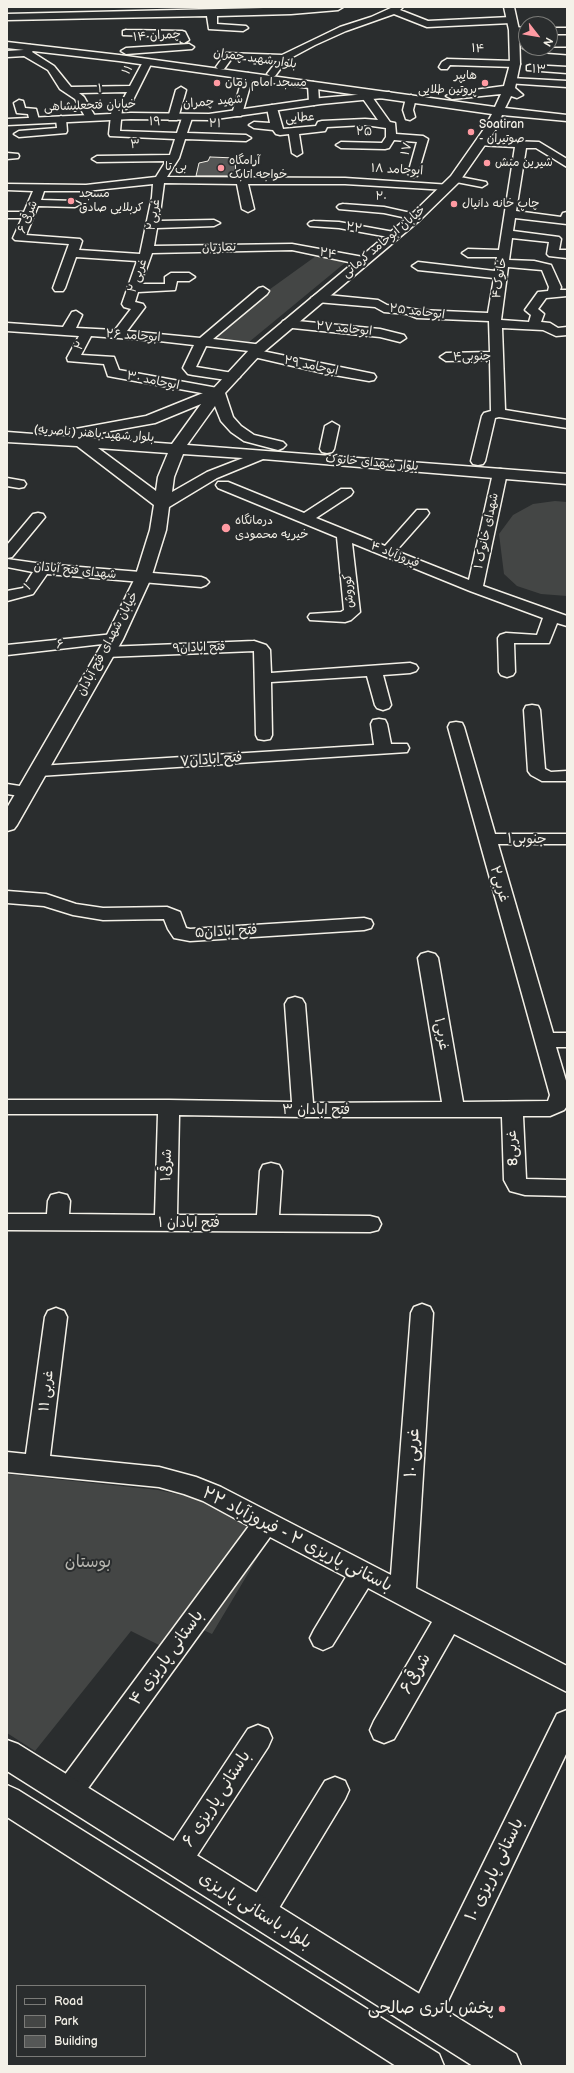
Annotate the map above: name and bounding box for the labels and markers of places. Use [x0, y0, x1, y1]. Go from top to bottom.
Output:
place label: هایپر پروتین طلایی [418, 69, 477, 97]
place label: مسجد امام زمان [225, 76, 307, 90]
marker: مسجد امام زمان [212, 78, 222, 88]
marker: هایپر پروتین طلایی [480, 78, 490, 88]
place label: Soatiran - صوتیران [479, 118, 525, 146]
marker: Soatiran - صوتیران [466, 127, 476, 137]
place label: آرامگاه خواجه اتابک [229, 154, 287, 182]
place label: شیرین منش [495, 156, 553, 170]
marker: شیرین منش [482, 158, 492, 168]
marker: آرامگاه خواجه اتابک [216, 163, 226, 173]
place label: مسجد کربلایی صادق [79, 187, 143, 215]
marker: مسجد کربلایی صادق [66, 196, 76, 206]
place label: چاپ خانه دانیال [462, 197, 539, 211]
marker: چاپ خانه دانیال [449, 199, 459, 209]
place label: درمانگاه خیریه محمودی [235, 514, 308, 542]
marker: درمانگاه خیریه محمودی [220, 522, 232, 534]
place label: پخش باتری صالحی [368, 1999, 494, 2019]
marker: پخش باتری صالحی [497, 2004, 507, 2014]

